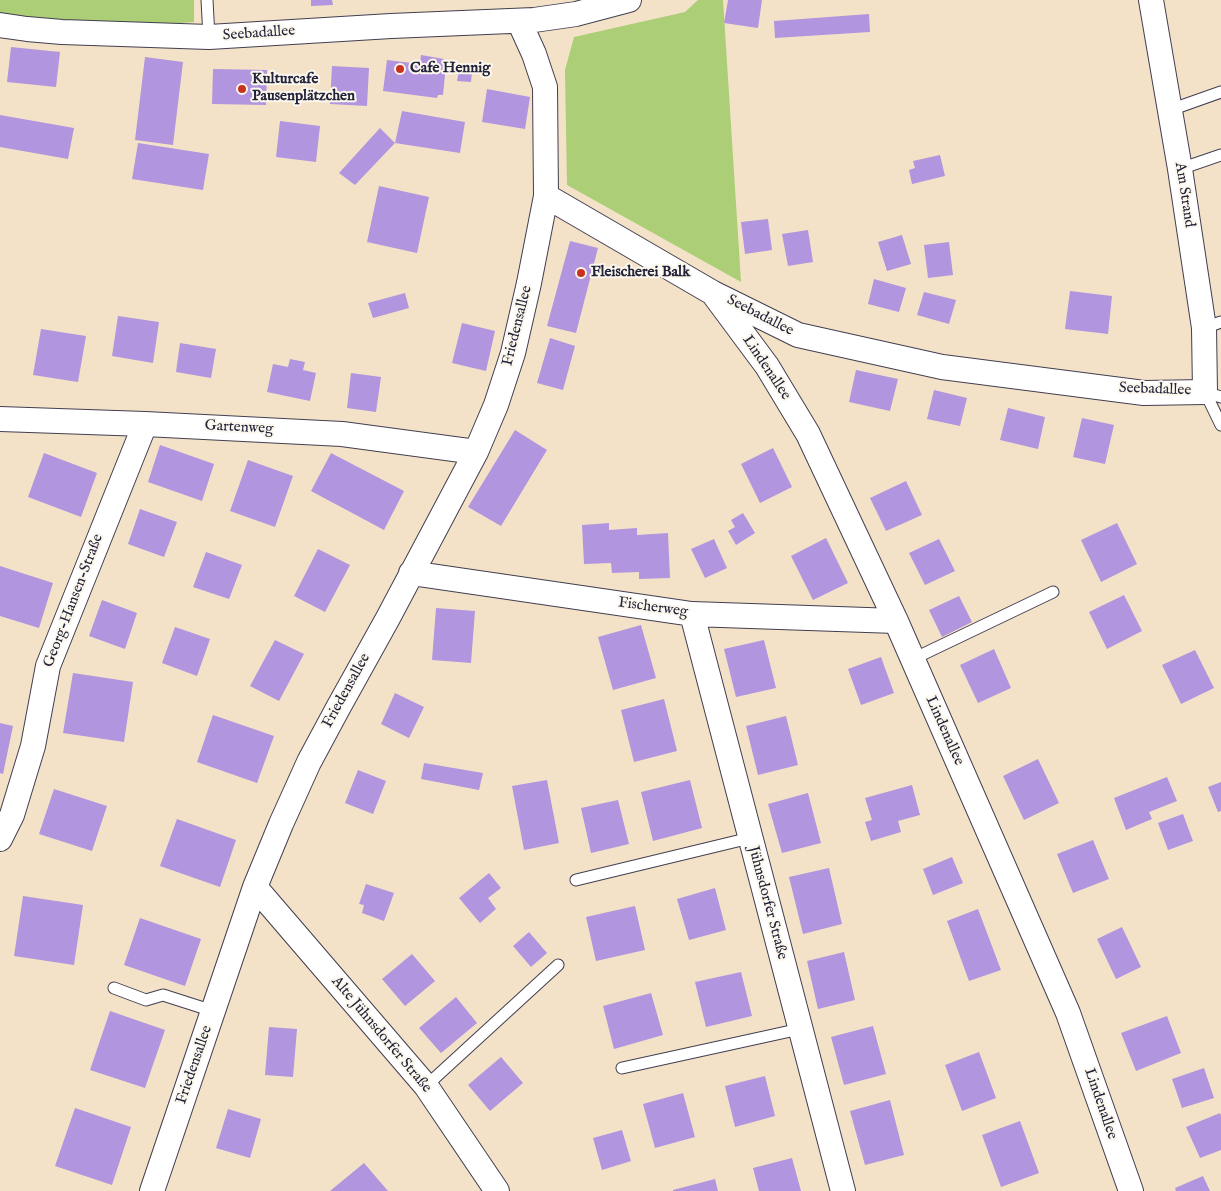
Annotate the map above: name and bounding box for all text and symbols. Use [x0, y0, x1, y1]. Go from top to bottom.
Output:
street label: Seebadallee [222, 22, 296, 46]
place label: Cafe Hennig [410, 60, 490, 78]
marker: Cafe Hennig [394, 63, 406, 75]
place label: Kulturcafe Pausenplätzchen [252, 71, 355, 106]
marker: Kulturcafe Pausenplätzchen [236, 83, 248, 95]
street label: Am Strand [1170, 161, 1198, 229]
place label: Fleischerei Balk [591, 264, 690, 282]
marker: Fleischerei Balk [575, 267, 587, 279]
street label: Friedensallee [499, 284, 537, 368]
street label: Seebadallee [724, 292, 796, 340]
street label: Lindenallee [738, 332, 794, 404]
street label: Seebadallee [1119, 380, 1191, 400]
street label: Gartenweg [204, 417, 274, 439]
street label: Georg-Hansen-Straße [40, 532, 108, 670]
street label: Fischerweg [617, 594, 689, 622]
street label: Friedensallee [319, 651, 375, 731]
street label: Lindenallee [921, 694, 967, 768]
street label: Jühnsdorfer Straße [743, 844, 791, 962]
street label: Alte Jühnsdorfer Straße [327, 973, 435, 1097]
street label: Friedensallee [173, 1023, 217, 1107]
street label: Lindenallee [1079, 1066, 1121, 1142]

